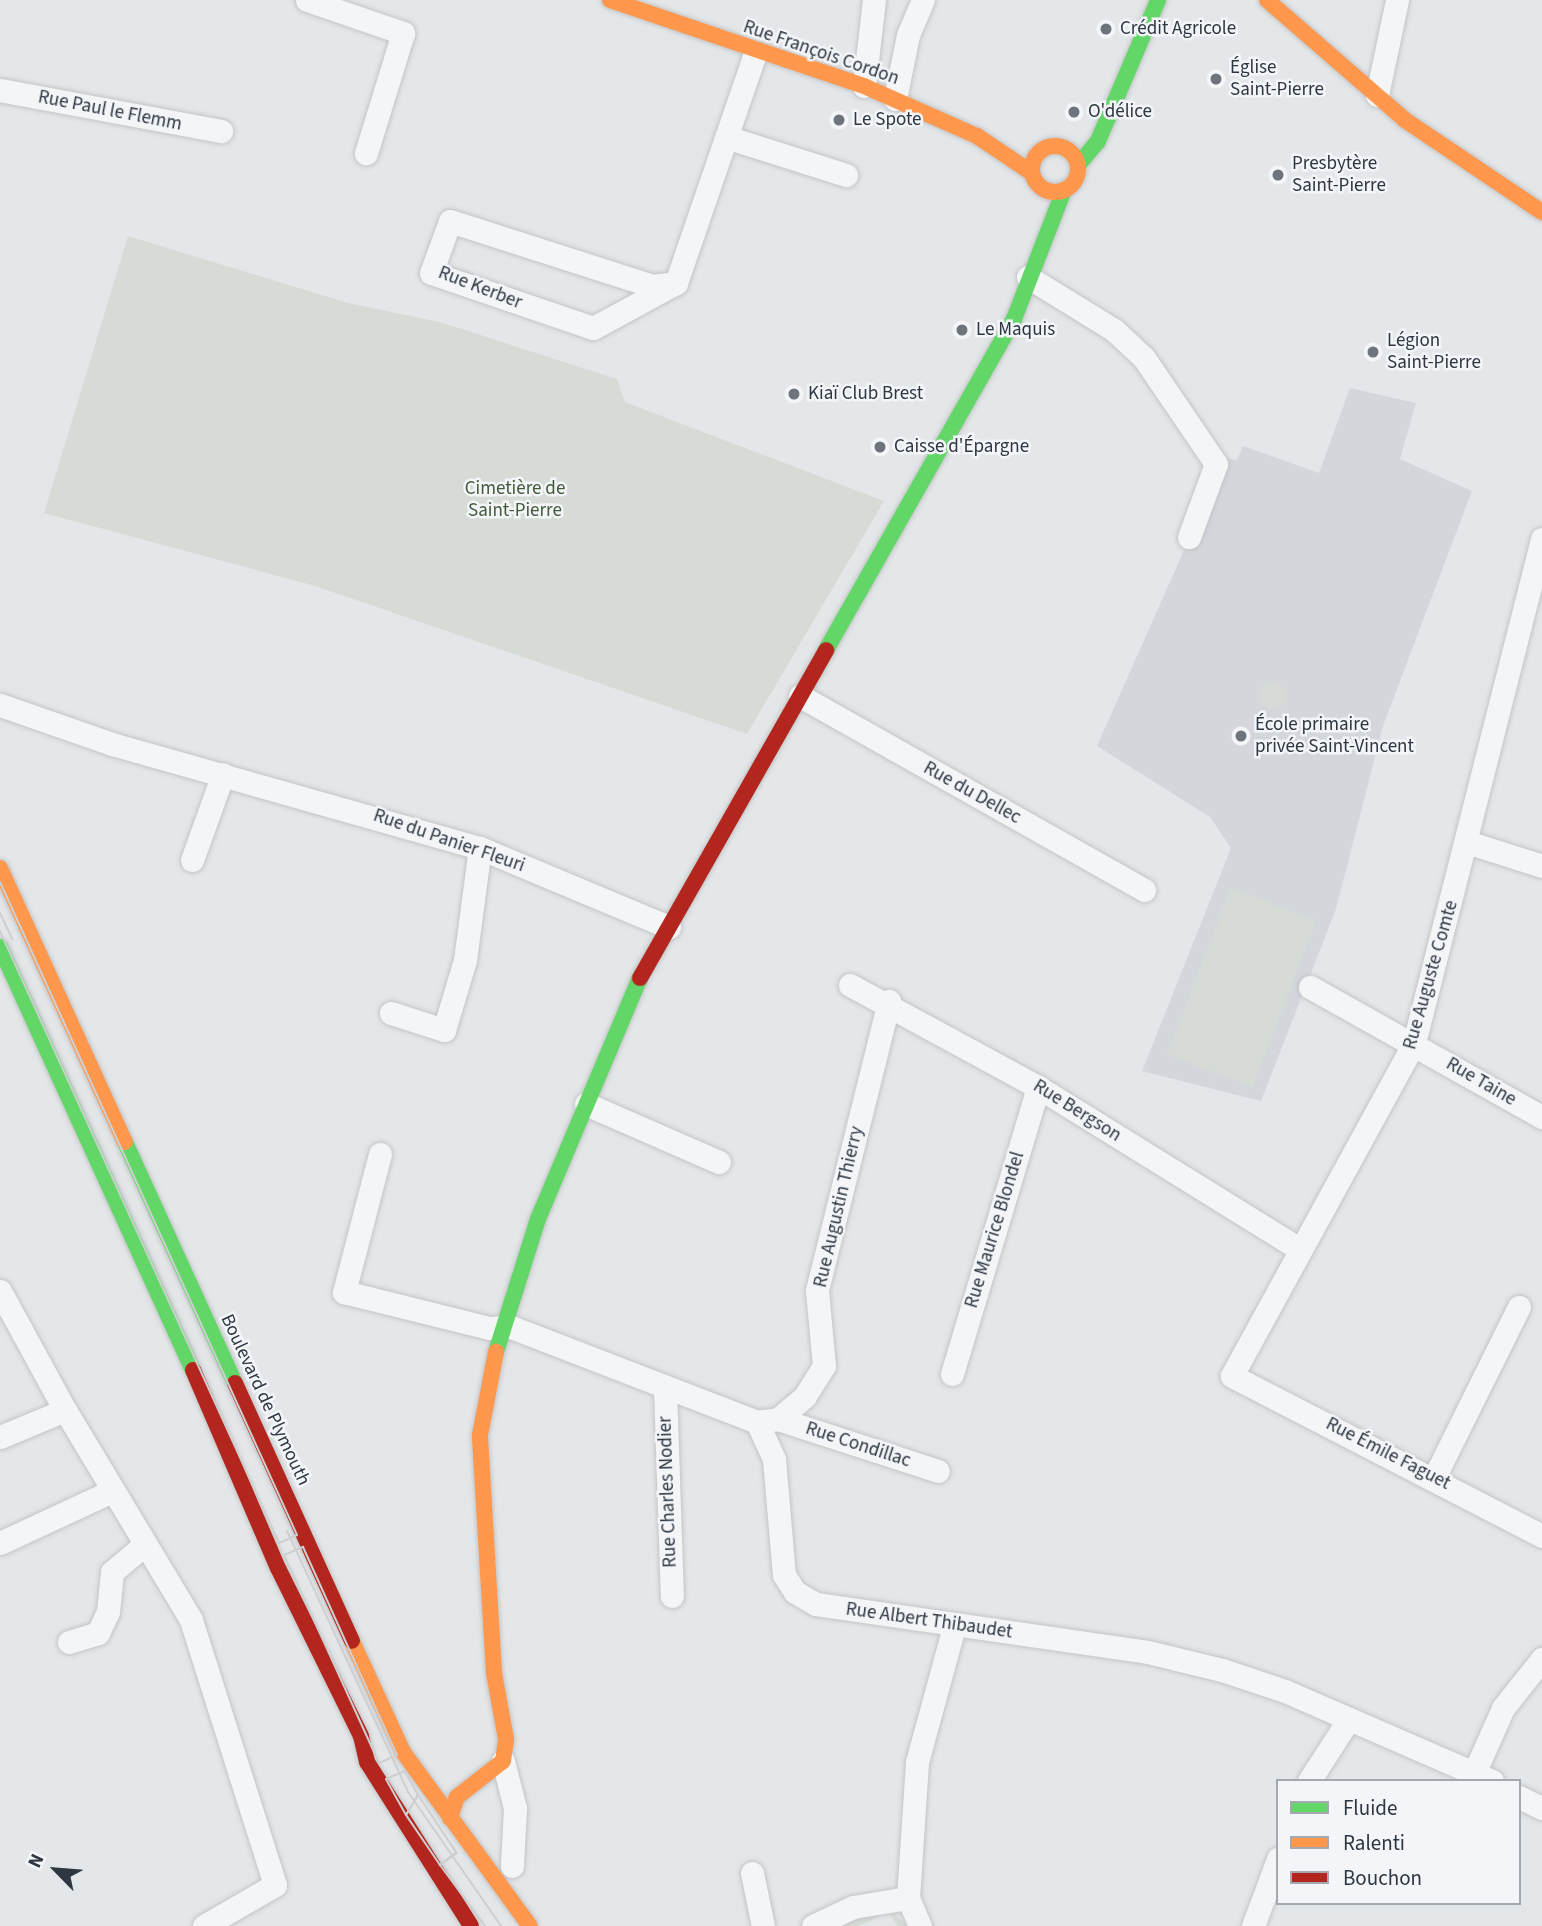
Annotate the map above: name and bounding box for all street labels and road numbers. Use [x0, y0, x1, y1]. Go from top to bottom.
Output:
street label: Rue François Cordon [740, 16, 902, 90]
street label: Rue Paul le Flemm [36, 86, 184, 136]
street label: Rue Kerber [435, 262, 525, 314]
street label: Rue du Dellec [919, 757, 1025, 829]
street label: Rue du Panier Fleuri [370, 804, 528, 878]
street label: Rue Auguste Comte [1399, 898, 1463, 1052]
street label: Rue Taine [1442, 1053, 1520, 1111]
street label: Rue Bergson [1029, 1075, 1125, 1147]
street label: Rue Augustin Thierry [809, 1124, 869, 1290]
street label: Rue Maurice Blondel [960, 1149, 1030, 1311]
street label: Boulevard de Plymouth [215, 1311, 315, 1489]
street label: Rue Émile Faguet [1322, 1413, 1454, 1495]
street label: Rue Charles Nodier [654, 1416, 682, 1568]
street label: Rue Condillac [803, 1417, 913, 1473]
street label: Rue Albert Thibaudet [844, 1598, 1014, 1644]

